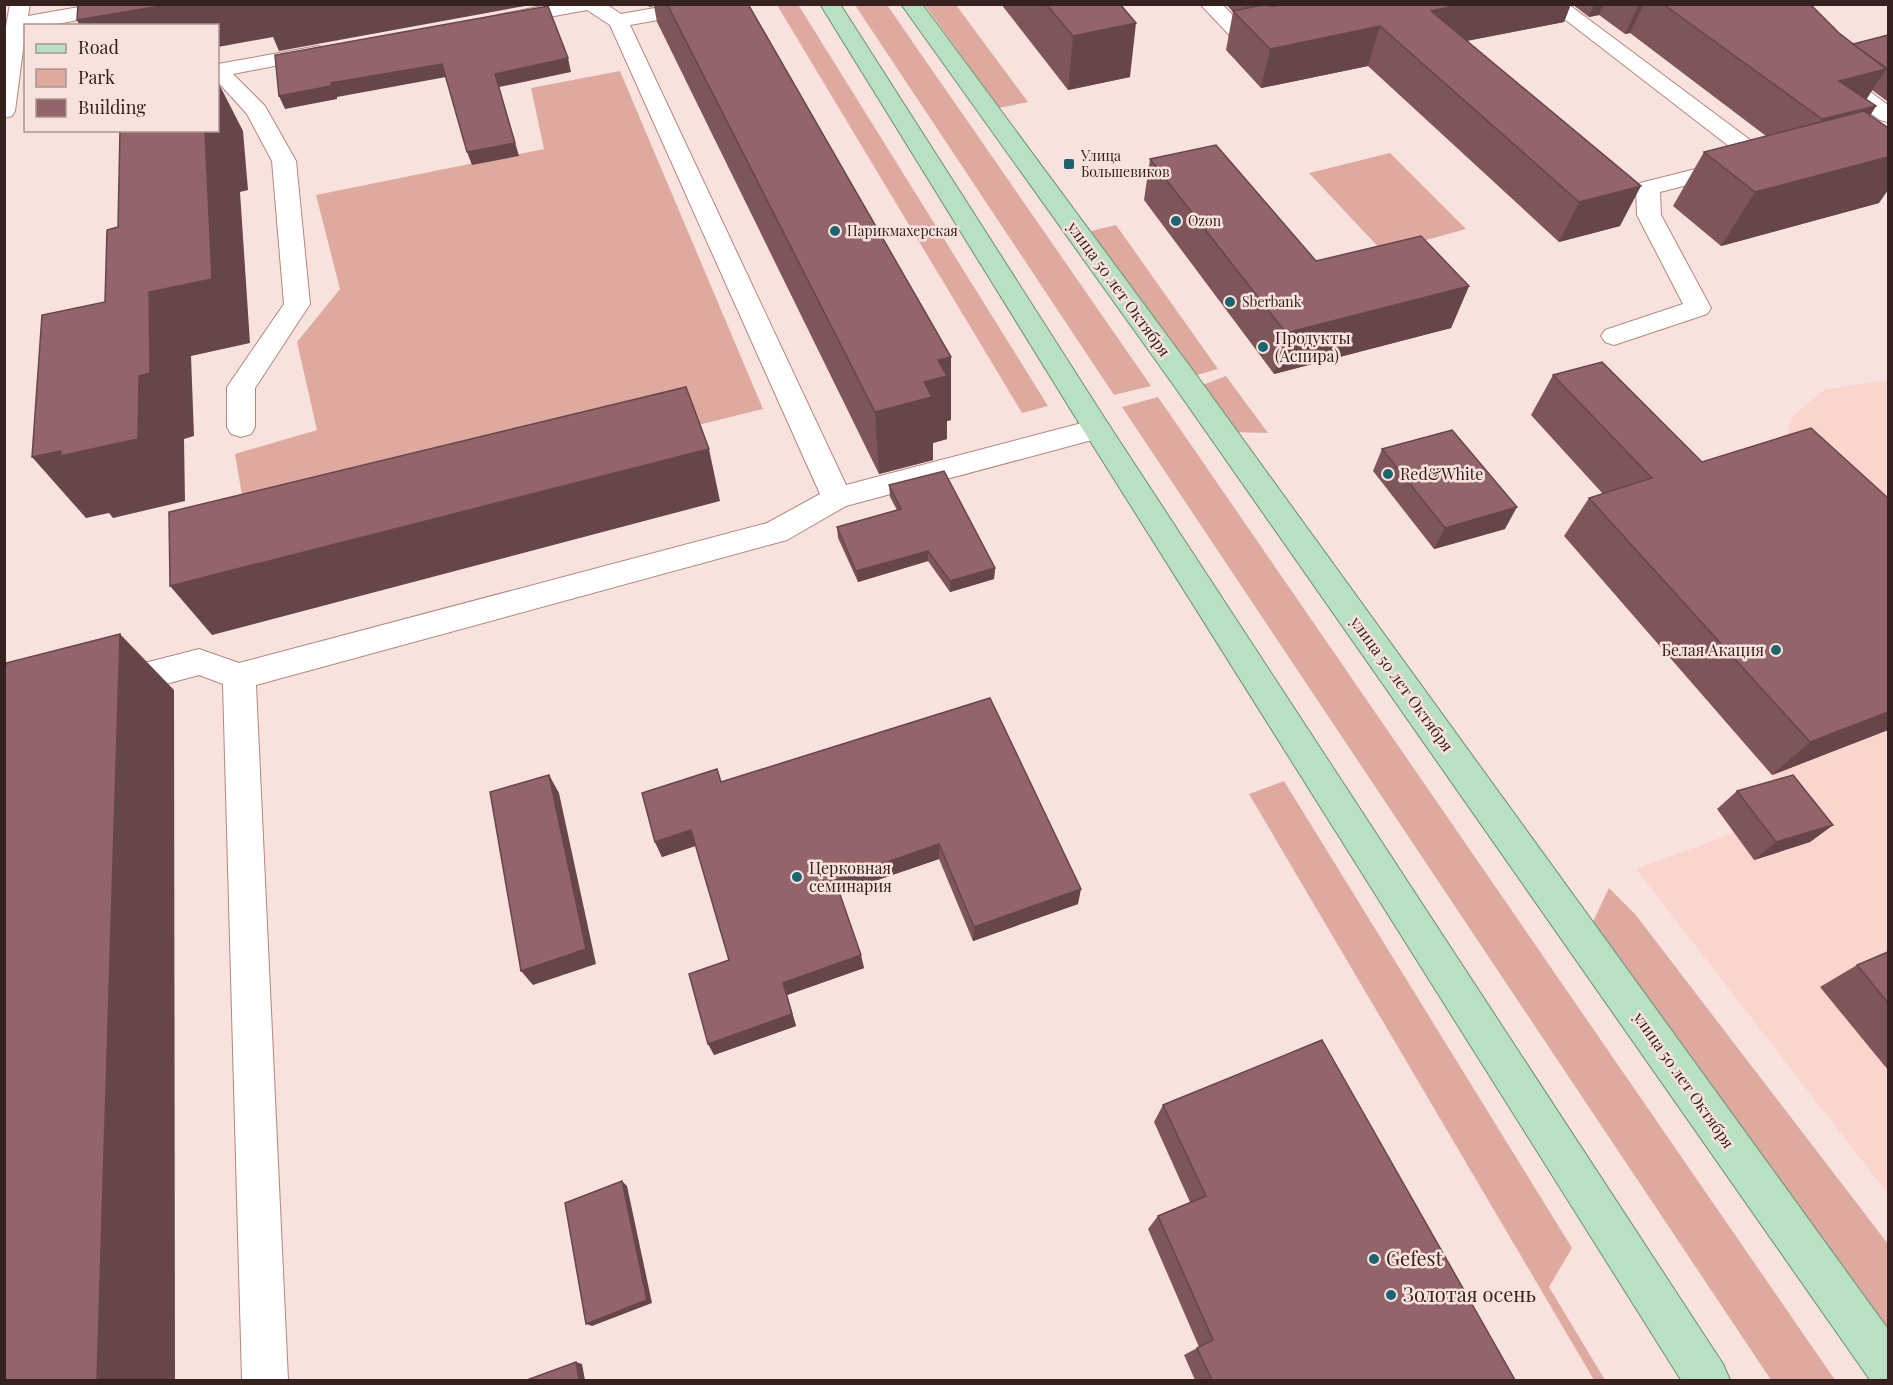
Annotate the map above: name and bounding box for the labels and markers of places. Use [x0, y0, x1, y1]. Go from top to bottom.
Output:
place label: Улица Большевиков [1080, 146, 1170, 181]
marker: Улица Большевиков [1062, 157, 1076, 171]
place label: Ozon [1188, 211, 1222, 230]
marker: Ozon [1169, 214, 1183, 228]
place label: Парикмахерская [847, 221, 958, 240]
marker: Парикмахерская [828, 224, 842, 238]
place label: Sberbank [1242, 292, 1302, 311]
marker: Sberbank [1223, 295, 1237, 309]
place label: Продукты (Аспира) [1275, 327, 1351, 366]
marker: Продукты (Аспира) [1256, 340, 1270, 354]
place label: Red&White [1400, 463, 1483, 484]
marker: Red&White [1381, 467, 1395, 481]
place label: Белая Акация [1662, 639, 1764, 660]
marker: Белая Акация [1769, 643, 1783, 657]
place label: Церковная семинария [809, 857, 892, 896]
marker: Церковная семинария [790, 870, 804, 884]
place label: Gefest [1386, 1244, 1444, 1271]
marker: Gefest [1367, 1252, 1381, 1266]
place label: Золотая осень [1403, 1280, 1536, 1307]
marker: Золотая осень [1384, 1288, 1398, 1302]

